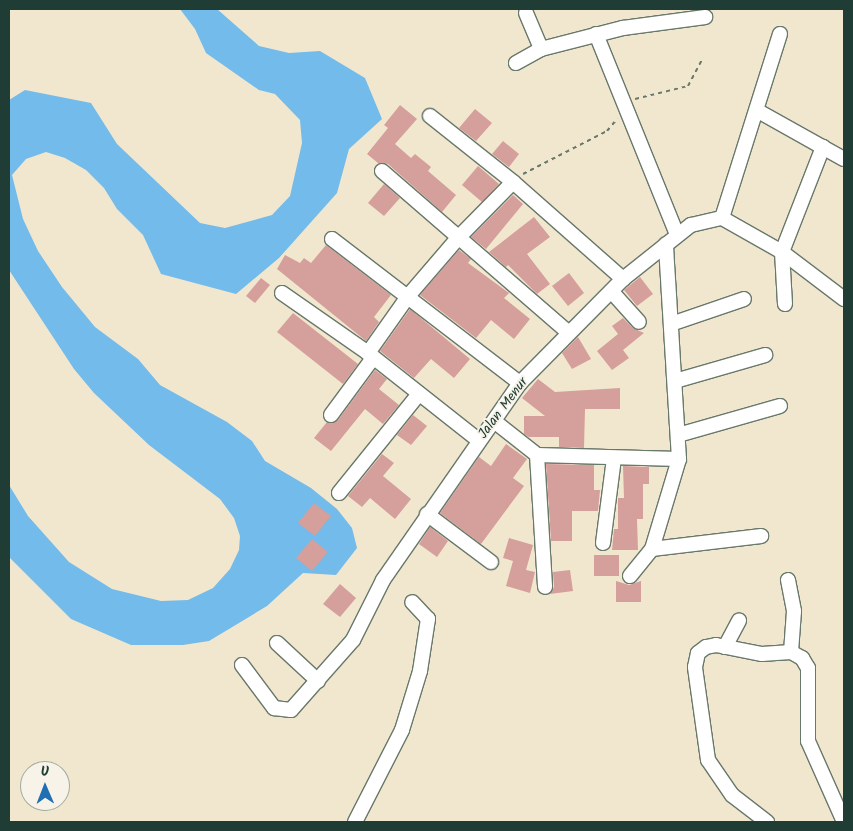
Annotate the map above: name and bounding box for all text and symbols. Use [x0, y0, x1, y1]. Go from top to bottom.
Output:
street label: Jalan Menur [475, 374, 531, 442]
north arrow [20, 761, 70, 811]
text: U [40, 761, 49, 783]

